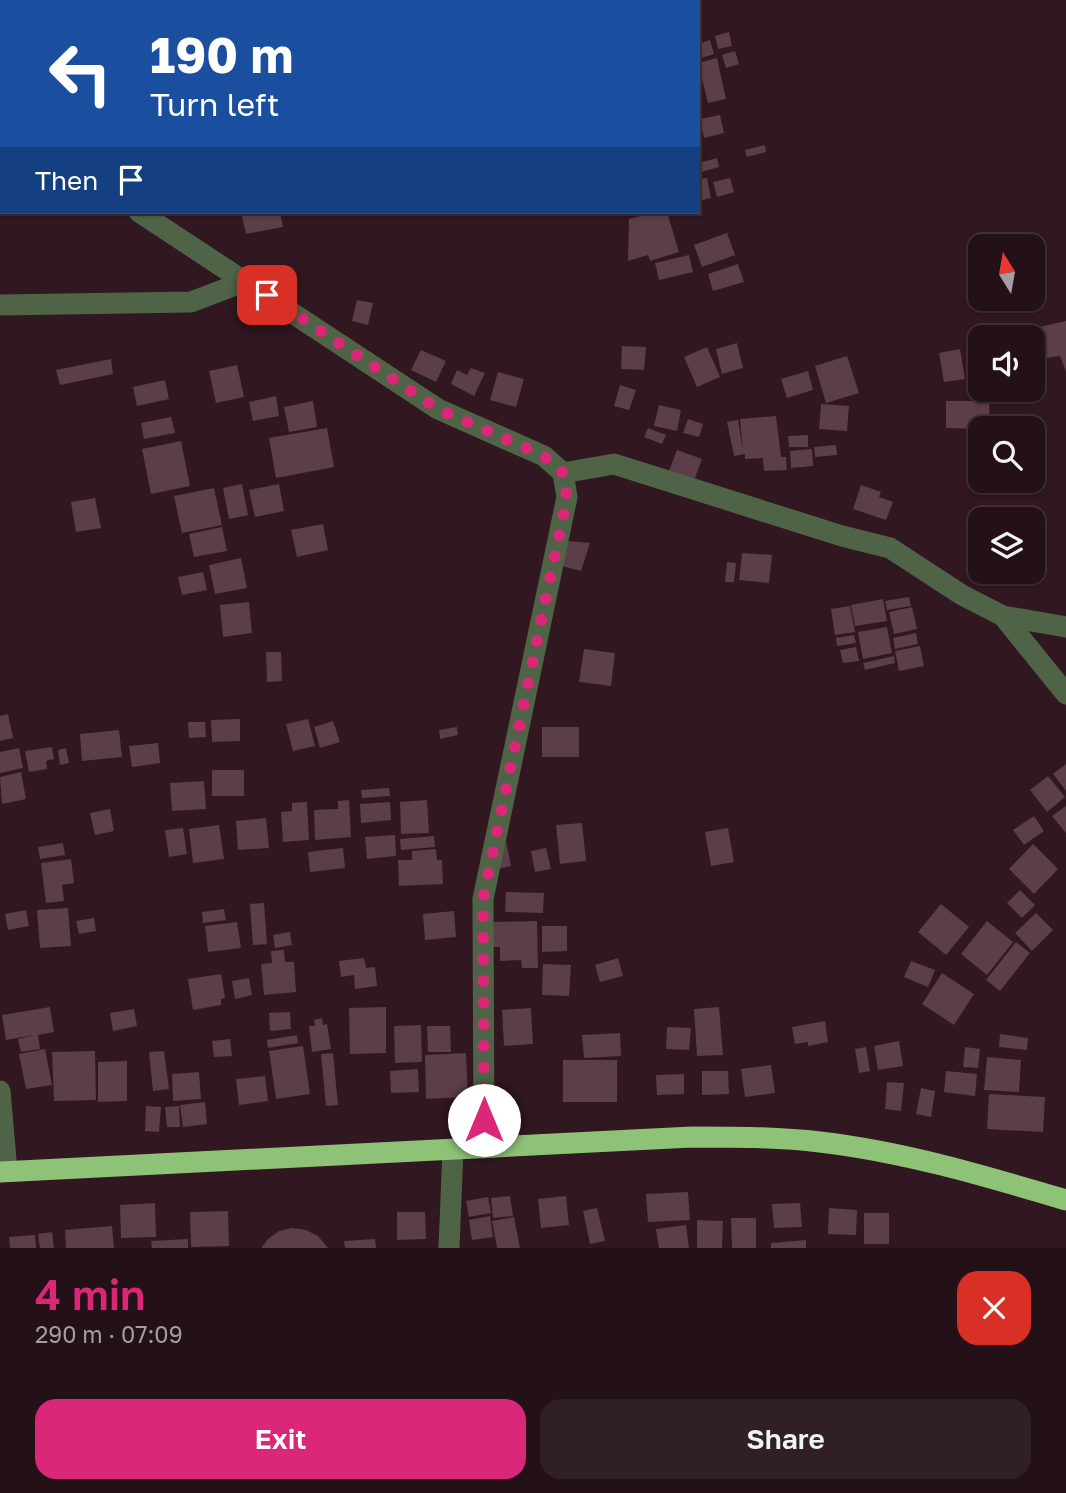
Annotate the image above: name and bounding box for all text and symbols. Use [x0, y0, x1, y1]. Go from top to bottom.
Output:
text: 190 m [150, 25, 293, 84]
icon: left [35, 28, 126, 119]
text: Turn left [150, 85, 279, 123]
icon: arrive [112, 161, 150, 199]
text: Then [35, 165, 98, 196]
north arrow [968, 234, 1045, 312]
map controls [968, 234, 1045, 584]
pin [237, 265, 297, 325]
icon: arrive [248, 276, 286, 314]
button: sound [968, 325, 1045, 402]
button: search [968, 416, 1045, 493]
button: layers [968, 507, 1045, 584]
position arrow [447, 1083, 521, 1157]
text: 4 min [35, 1269, 145, 1319]
button: close [957, 1271, 1031, 1345]
text: 290 m · 07:09 [35, 1320, 183, 1348]
button: Exit [35, 1399, 526, 1479]
button: Share [540, 1399, 1031, 1479]

